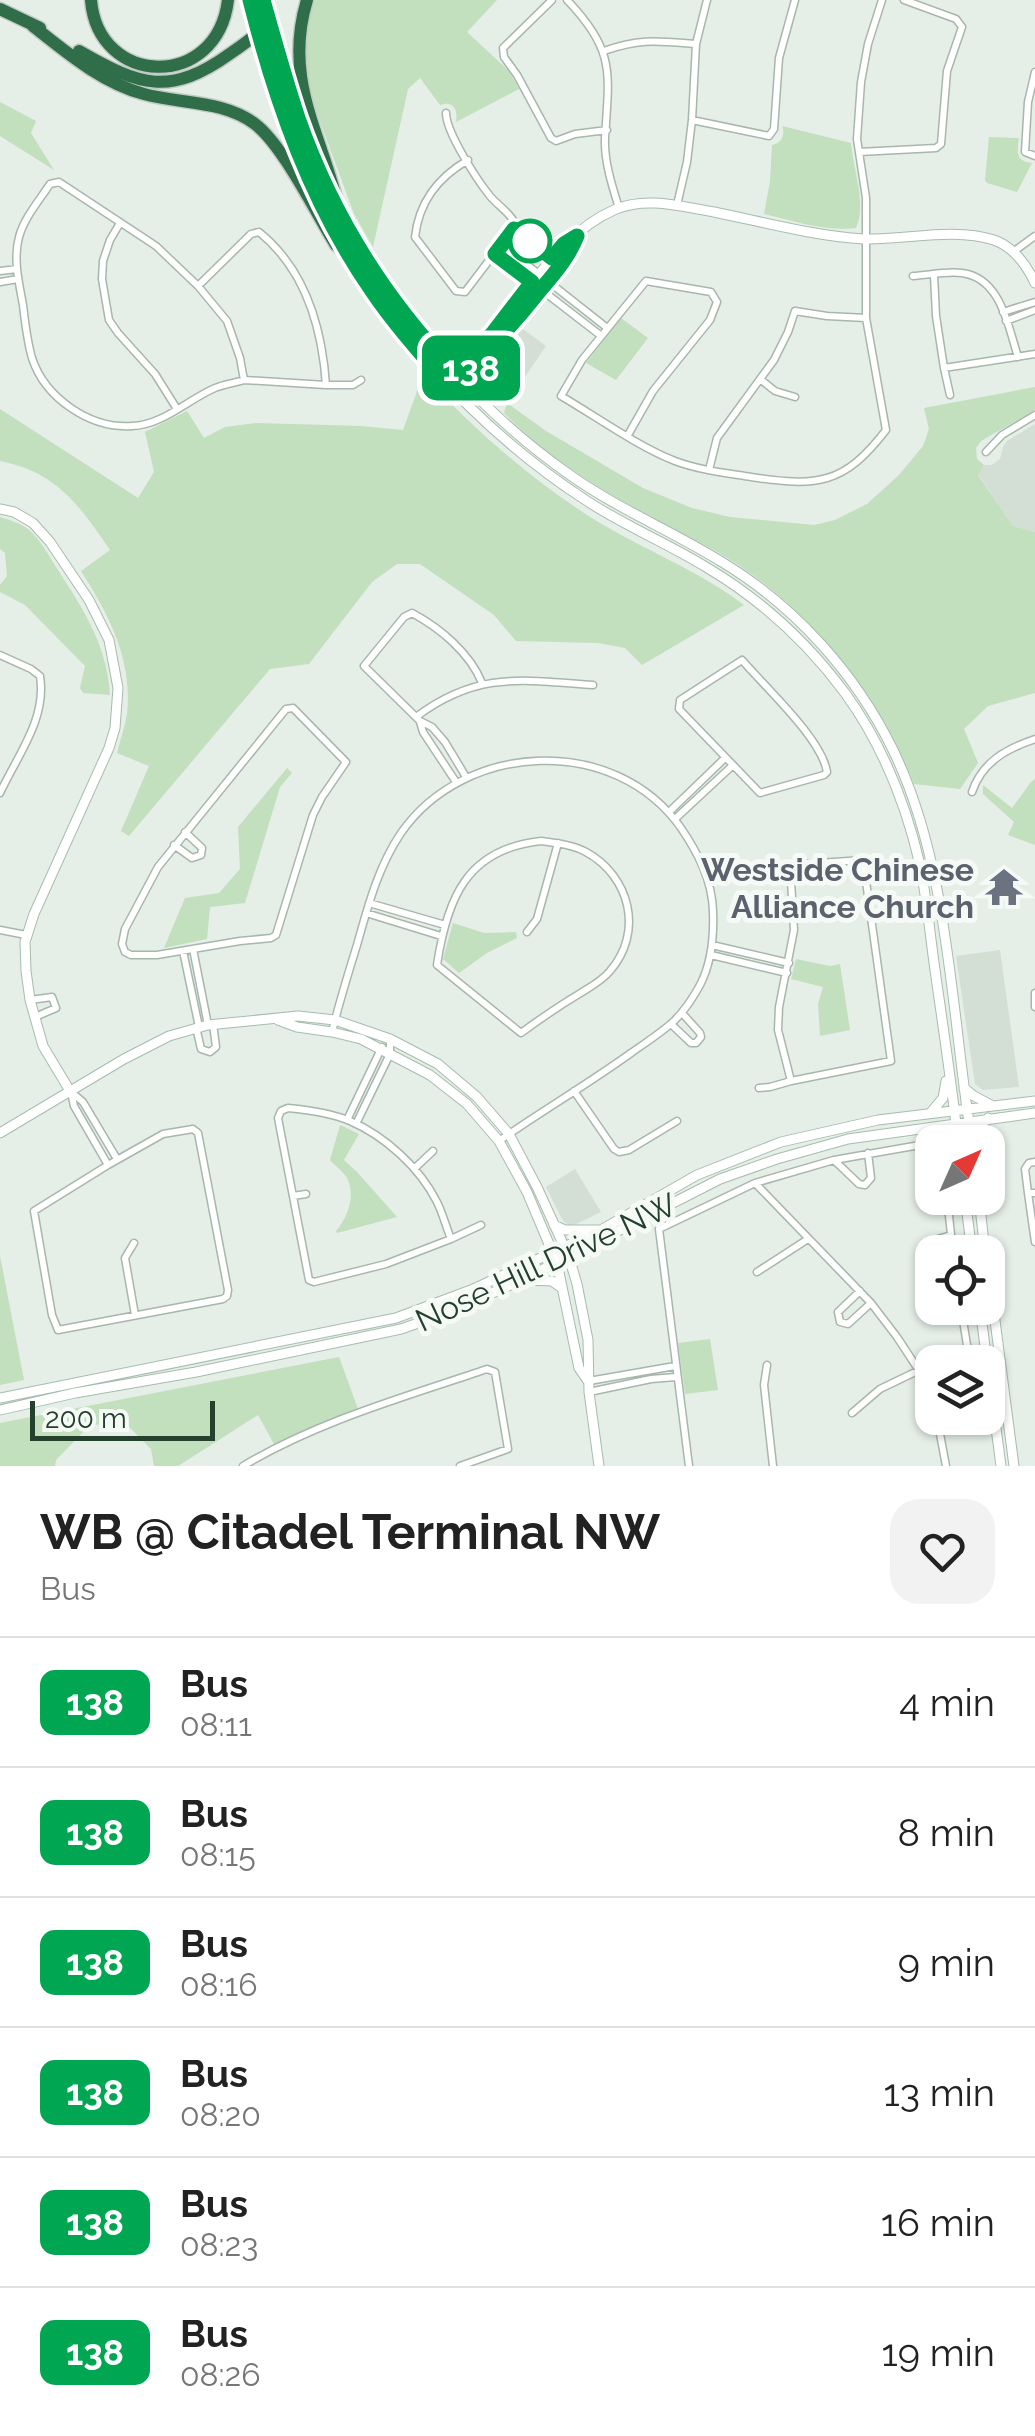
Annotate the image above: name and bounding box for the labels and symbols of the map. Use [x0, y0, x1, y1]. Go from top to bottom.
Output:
unlabelled marker [509, 220, 551, 262]
line badge: 138 [414, 336, 528, 400]
place label: Westside Chinese Alliance Church [701, 851, 974, 925]
temple icon: Westside Chinese Alliance Church [983, 866, 1025, 908]
north arrow [915, 1125, 1005, 1215]
street label: Nose Hill Drive NW [410, 1185, 683, 1339]
scale bar [30, 1396, 215, 1440]

